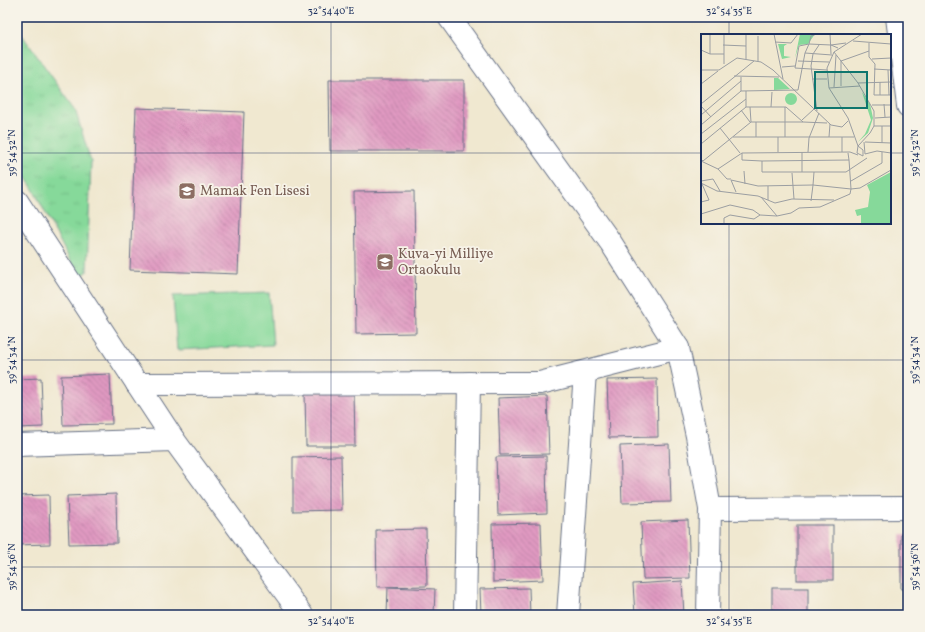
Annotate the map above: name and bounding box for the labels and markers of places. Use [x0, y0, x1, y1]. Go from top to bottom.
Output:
school or university icon: Mamak Fen Lisesi [177, 181, 197, 201]
place label: Mamak Fen Lisesi [200, 182, 310, 201]
place label: Kuva-yi Milliye Ortaokulu [398, 245, 494, 280]
school or university icon: Kuva-yi Milliye Ortaokulu [375, 252, 395, 272]

